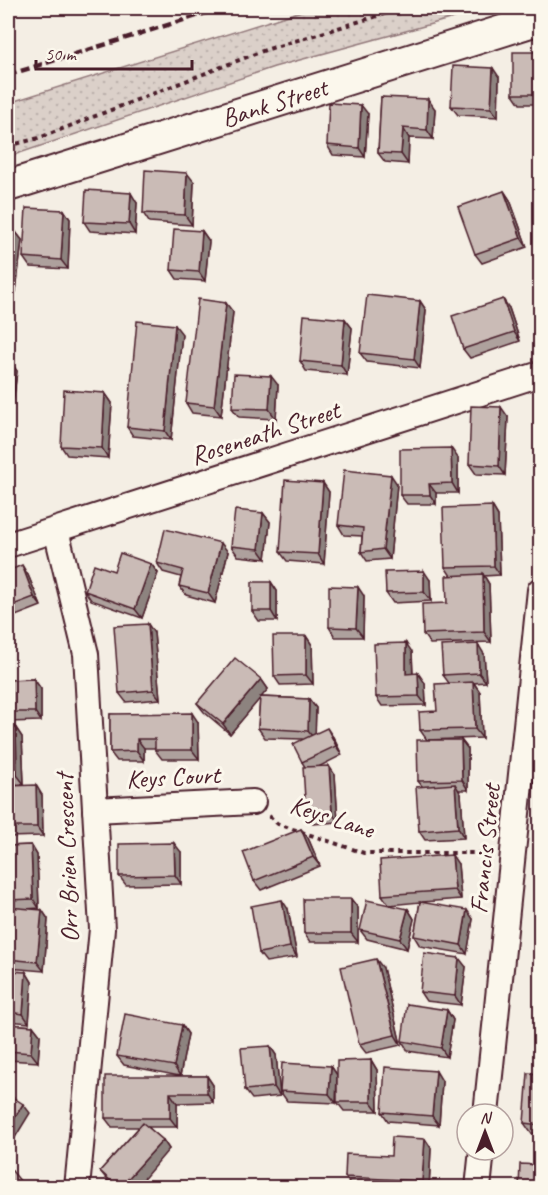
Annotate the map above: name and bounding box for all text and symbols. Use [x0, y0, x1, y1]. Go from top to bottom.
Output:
scale bar [36, 33, 192, 71]
text: 50 m [45, 43, 78, 65]
street label: Bank Street [217, 70, 333, 134]
street label: Roseneath Street [186, 393, 346, 473]
street label: Keys Court [125, 758, 223, 796]
street label: Orr Brien Crescent [47, 769, 86, 943]
street label: Francis Street [462, 780, 508, 915]
street label: Keys Lane [286, 788, 379, 846]
north arrow [455, 1102, 515, 1162]
text: N [480, 1108, 493, 1128]

